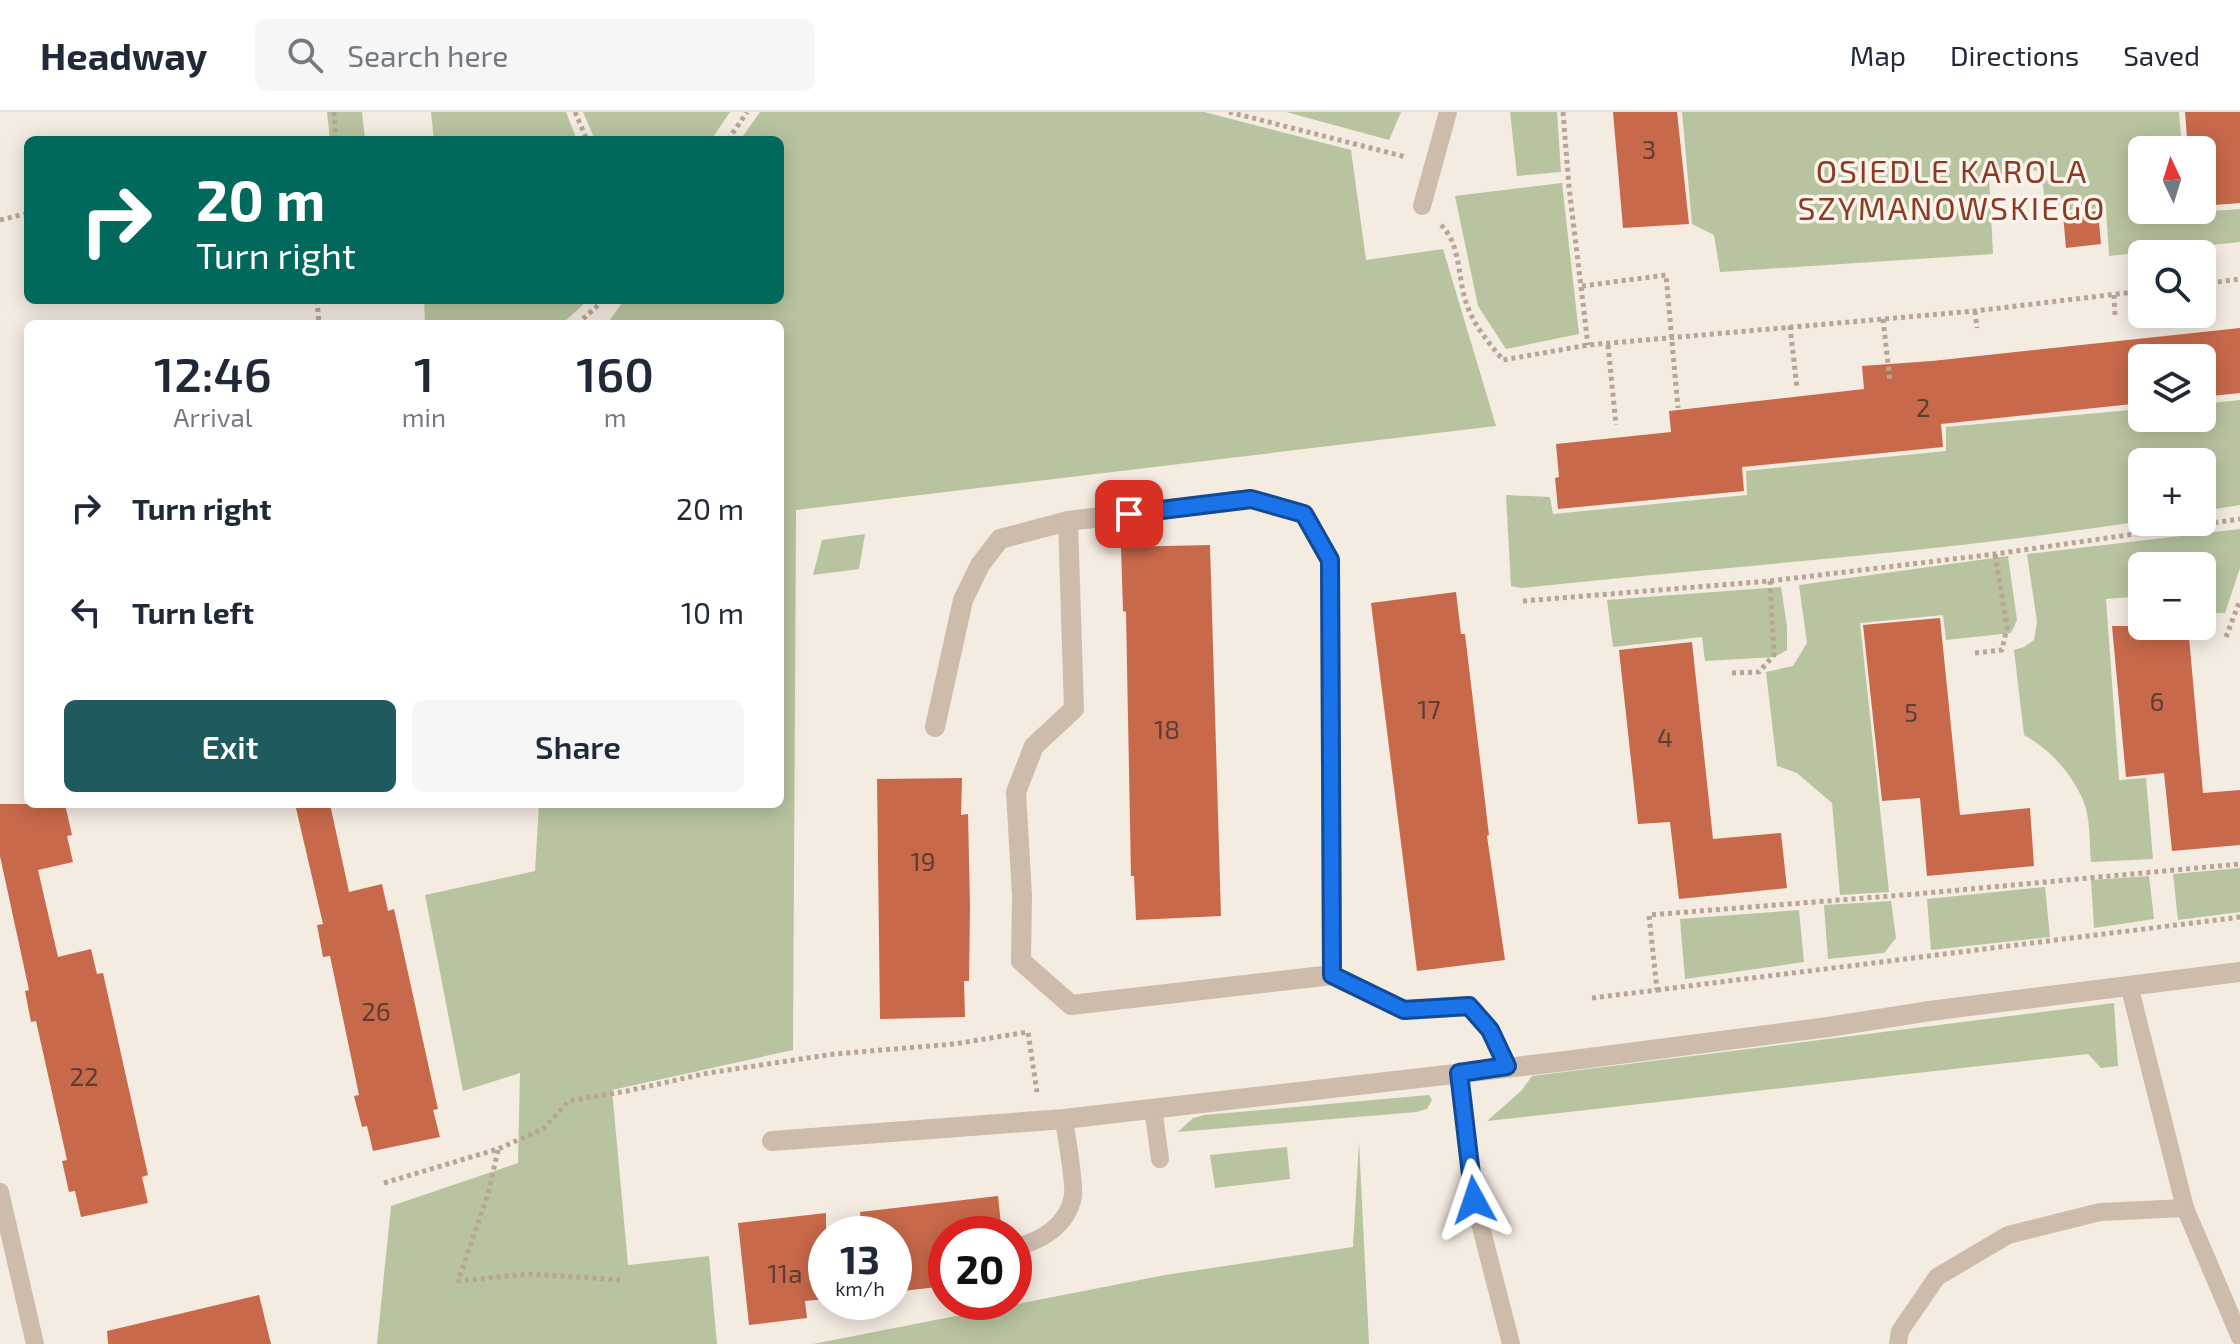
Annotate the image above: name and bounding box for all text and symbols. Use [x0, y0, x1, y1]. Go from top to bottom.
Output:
search box [255, 19, 815, 91]
text: Headway [40, 32, 207, 78]
icon: search [283, 33, 327, 77]
text: Search here [347, 37, 508, 73]
text: Map [1850, 38, 1906, 72]
text: Directions [1950, 38, 2079, 72]
text: Saved [2123, 38, 2200, 72]
house number: 3 [1642, 133, 1656, 164]
north arrow [2128, 136, 2216, 224]
map controls [2128, 136, 2216, 640]
district label: OSIEDLE KAROLA SZYMANOWSKIEGO [1798, 151, 2106, 226]
text: 20 m [196, 165, 325, 232]
icon: right [64, 168, 168, 272]
text: Turn right [196, 233, 356, 276]
button: search [2128, 240, 2216, 328]
text: 12:46 [154, 344, 272, 402]
text: 1 [414, 344, 434, 402]
text: 160 [576, 344, 654, 402]
button: layers [2128, 344, 2216, 432]
house number: 2 [1916, 391, 1930, 422]
text: Arrival [173, 401, 252, 432]
text: min [402, 401, 446, 432]
text: m [604, 401, 626, 432]
button: + [2128, 448, 2216, 536]
pin [1095, 480, 1163, 548]
icon: right [64, 486, 108, 530]
text: Turn right [132, 490, 272, 526]
text: 20 m [676, 490, 744, 526]
icon: arrive [1107, 492, 1151, 536]
button: − [2128, 552, 2216, 640]
icon: left [64, 590, 108, 634]
text: Turn left [132, 594, 254, 630]
text: 10 m [681, 594, 744, 630]
house number: 6 [2150, 685, 2164, 716]
house number: 17 [1417, 693, 1441, 724]
house number: 5 [1904, 696, 1918, 727]
button: Exit [64, 700, 396, 792]
button: Share [412, 700, 744, 792]
house number: 18 [1154, 713, 1180, 744]
house number: 4 [1657, 721, 1673, 752]
house number: 19 [910, 845, 936, 876]
house number: 26 [361, 995, 391, 1026]
house number: 22 [69, 1060, 99, 1091]
position arrow [1432, 1158, 1516, 1242]
speed limit sign: 20 [928, 1216, 1032, 1320]
text: 13 [840, 1234, 880, 1282]
house number: 11a [768, 1257, 802, 1288]
text: km/h [835, 1276, 885, 1300]

